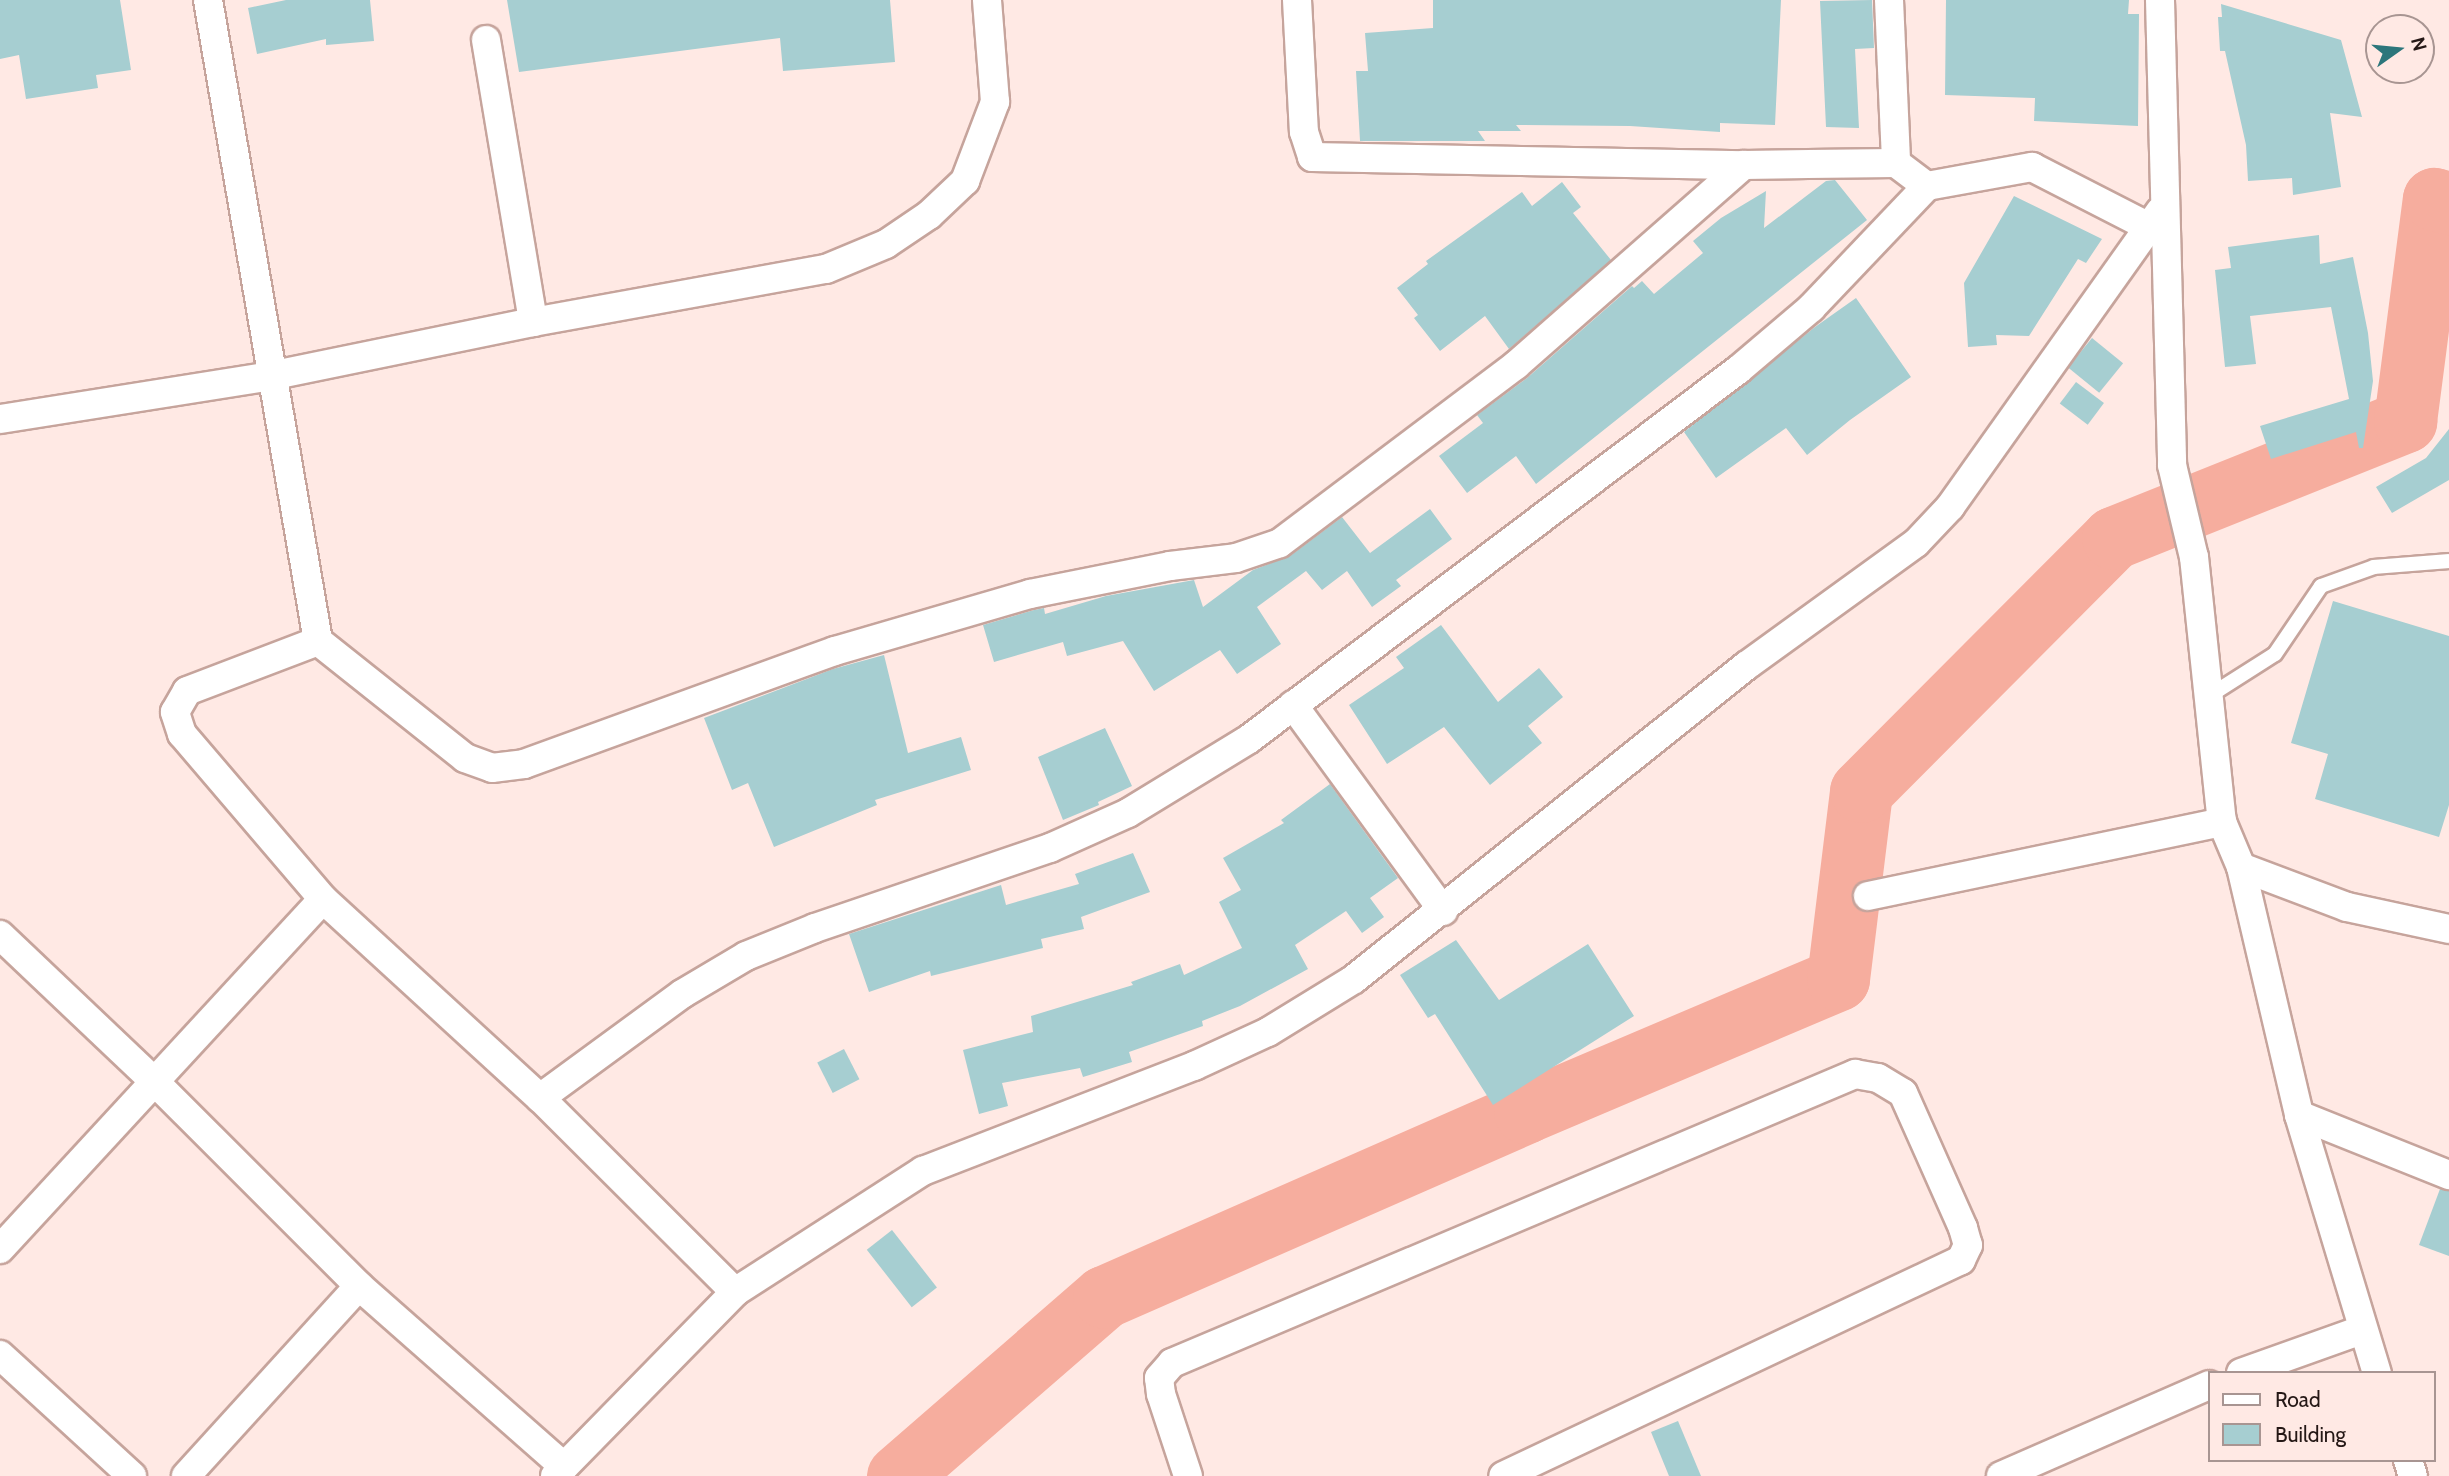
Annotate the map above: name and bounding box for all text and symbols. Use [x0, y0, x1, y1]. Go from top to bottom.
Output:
north arrow [2365, 14, 2435, 84]
text: N [2406, 34, 2432, 53]
legend [2208, 1371, 2435, 1462]
text: Road [2275, 1387, 2321, 1412]
text: Building [2275, 1422, 2346, 1447]

